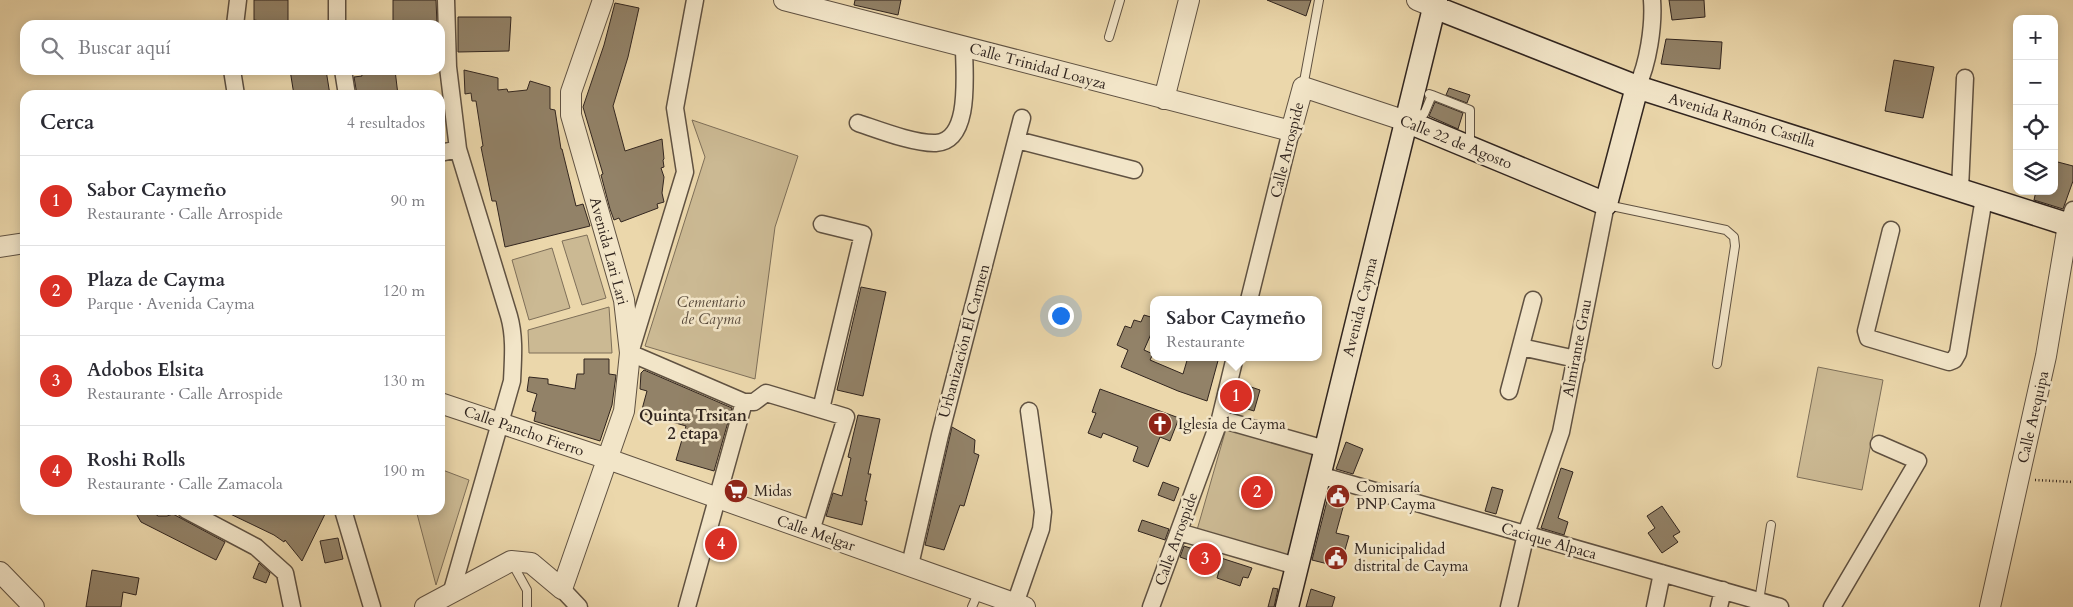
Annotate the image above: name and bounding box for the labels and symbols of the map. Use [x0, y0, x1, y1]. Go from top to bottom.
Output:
street label: Calle Trinidad Loayza [967, 38, 1109, 94]
street label: Avenida Ramón Castilla [1666, 88, 1818, 152]
street label: Calle Arrospide [1265, 100, 1309, 200]
street label: Calle 22 de Agosto [1397, 110, 1515, 174]
street label: Avenida Lari Lari [585, 195, 633, 307]
street label: Avenida Cayma [1338, 255, 1382, 359]
street label: Urbanización El Carmen [934, 261, 994, 420]
park label: Cementario de Cayma [677, 292, 745, 329]
street label: Almirante Grau [1558, 297, 1596, 399]
your location [1048, 303, 1074, 329]
street label: Calle Arequipa [2013, 368, 2053, 465]
pin: 1 [1220, 377, 1252, 415]
street label: Calle Pancho Fierro [461, 401, 587, 461]
district label: Quinta Trsitan 2 etapa [639, 405, 748, 445]
church icon: Iglesia de Cayma [1147, 411, 1173, 437]
place label: Iglesia de Cayma [1178, 414, 1286, 434]
pin: 2 [1241, 473, 1273, 511]
place label: Comisaría PNP Cayma [1356, 477, 1436, 514]
supermarket icon: Midas [723, 478, 749, 504]
place label: Midas [754, 481, 792, 501]
public building icon: Comisaría PNP Cayma [1325, 483, 1351, 509]
street label: Calle Arrospide [1150, 489, 1202, 589]
street label: Calle Melgar [774, 510, 858, 556]
street label: Cacique Alpaca [1499, 518, 1600, 564]
pin: 4 [705, 525, 737, 563]
place label: Municipalidad distrital de Cayma [1354, 539, 1469, 576]
pin: 3 [1189, 540, 1221, 578]
public building icon: Municipalidad distrital de Cayma [1323, 545, 1349, 571]

